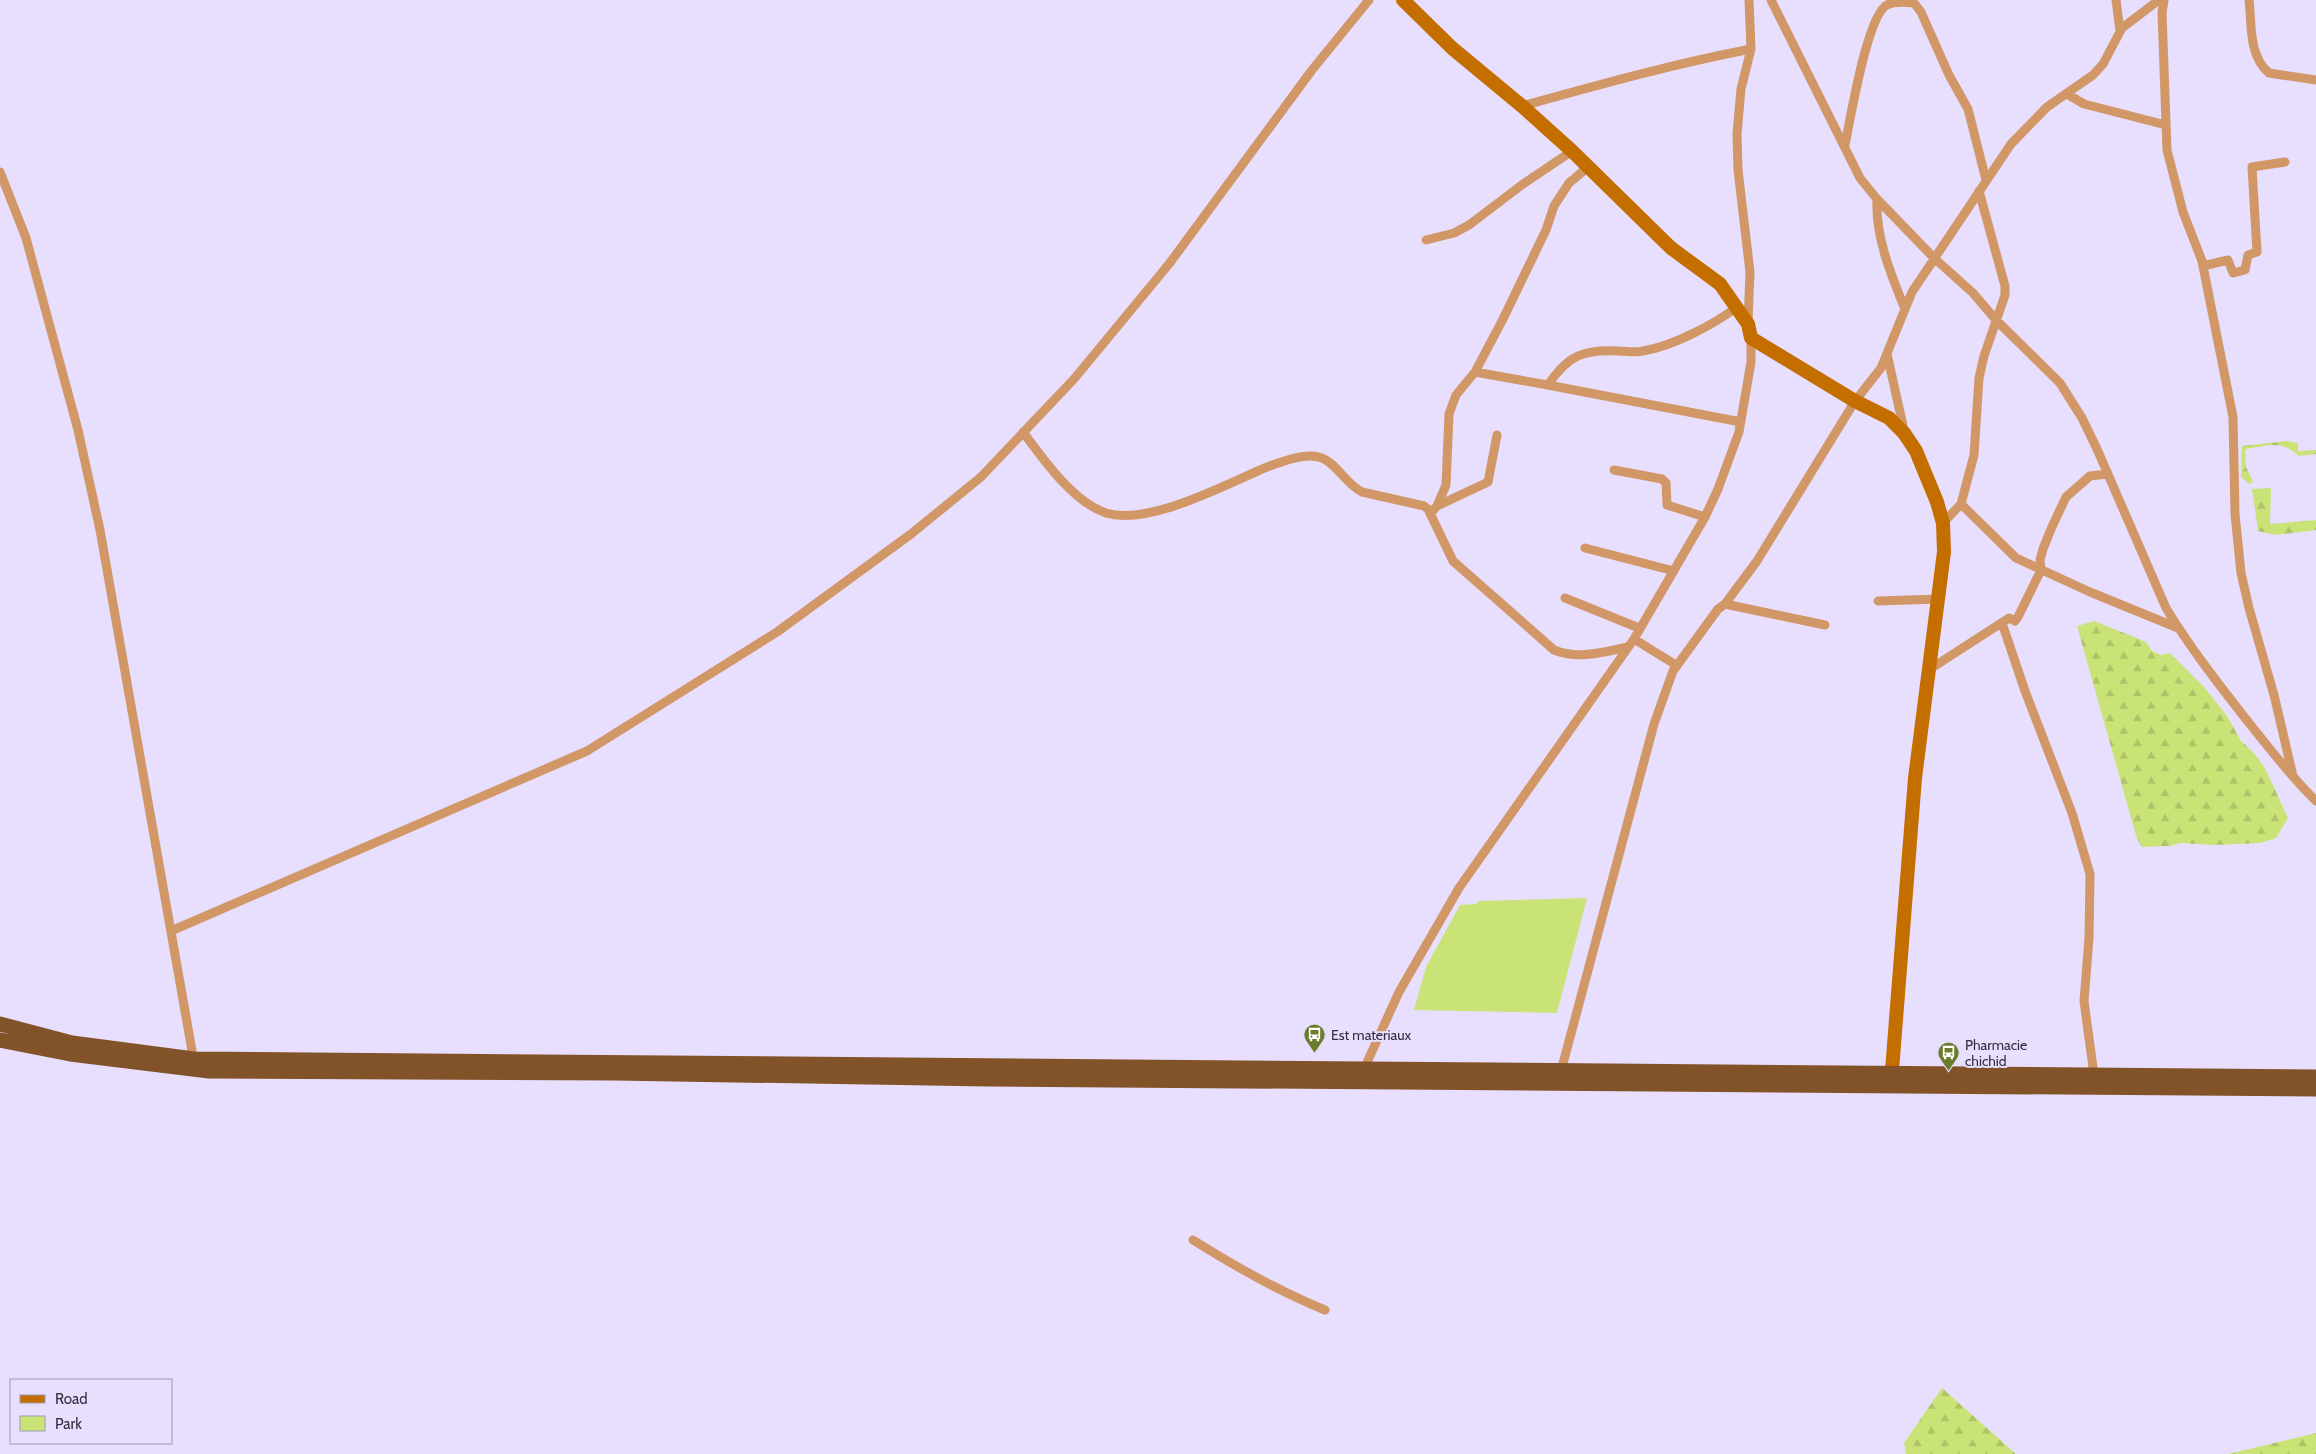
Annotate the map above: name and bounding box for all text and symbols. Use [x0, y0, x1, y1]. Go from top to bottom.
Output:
bus stop icon: Est materiaux [1303, 1023, 1327, 1054]
place label: Est materiaux [1331, 1026, 1411, 1044]
place label: Pharmacie chichid [1965, 1036, 2027, 1070]
bus stop icon: Pharmacie chichid [1937, 1041, 1961, 1072]
legend [10, 1379, 172, 1444]
text: Road [55, 1390, 88, 1408]
text: Park [55, 1415, 82, 1433]

